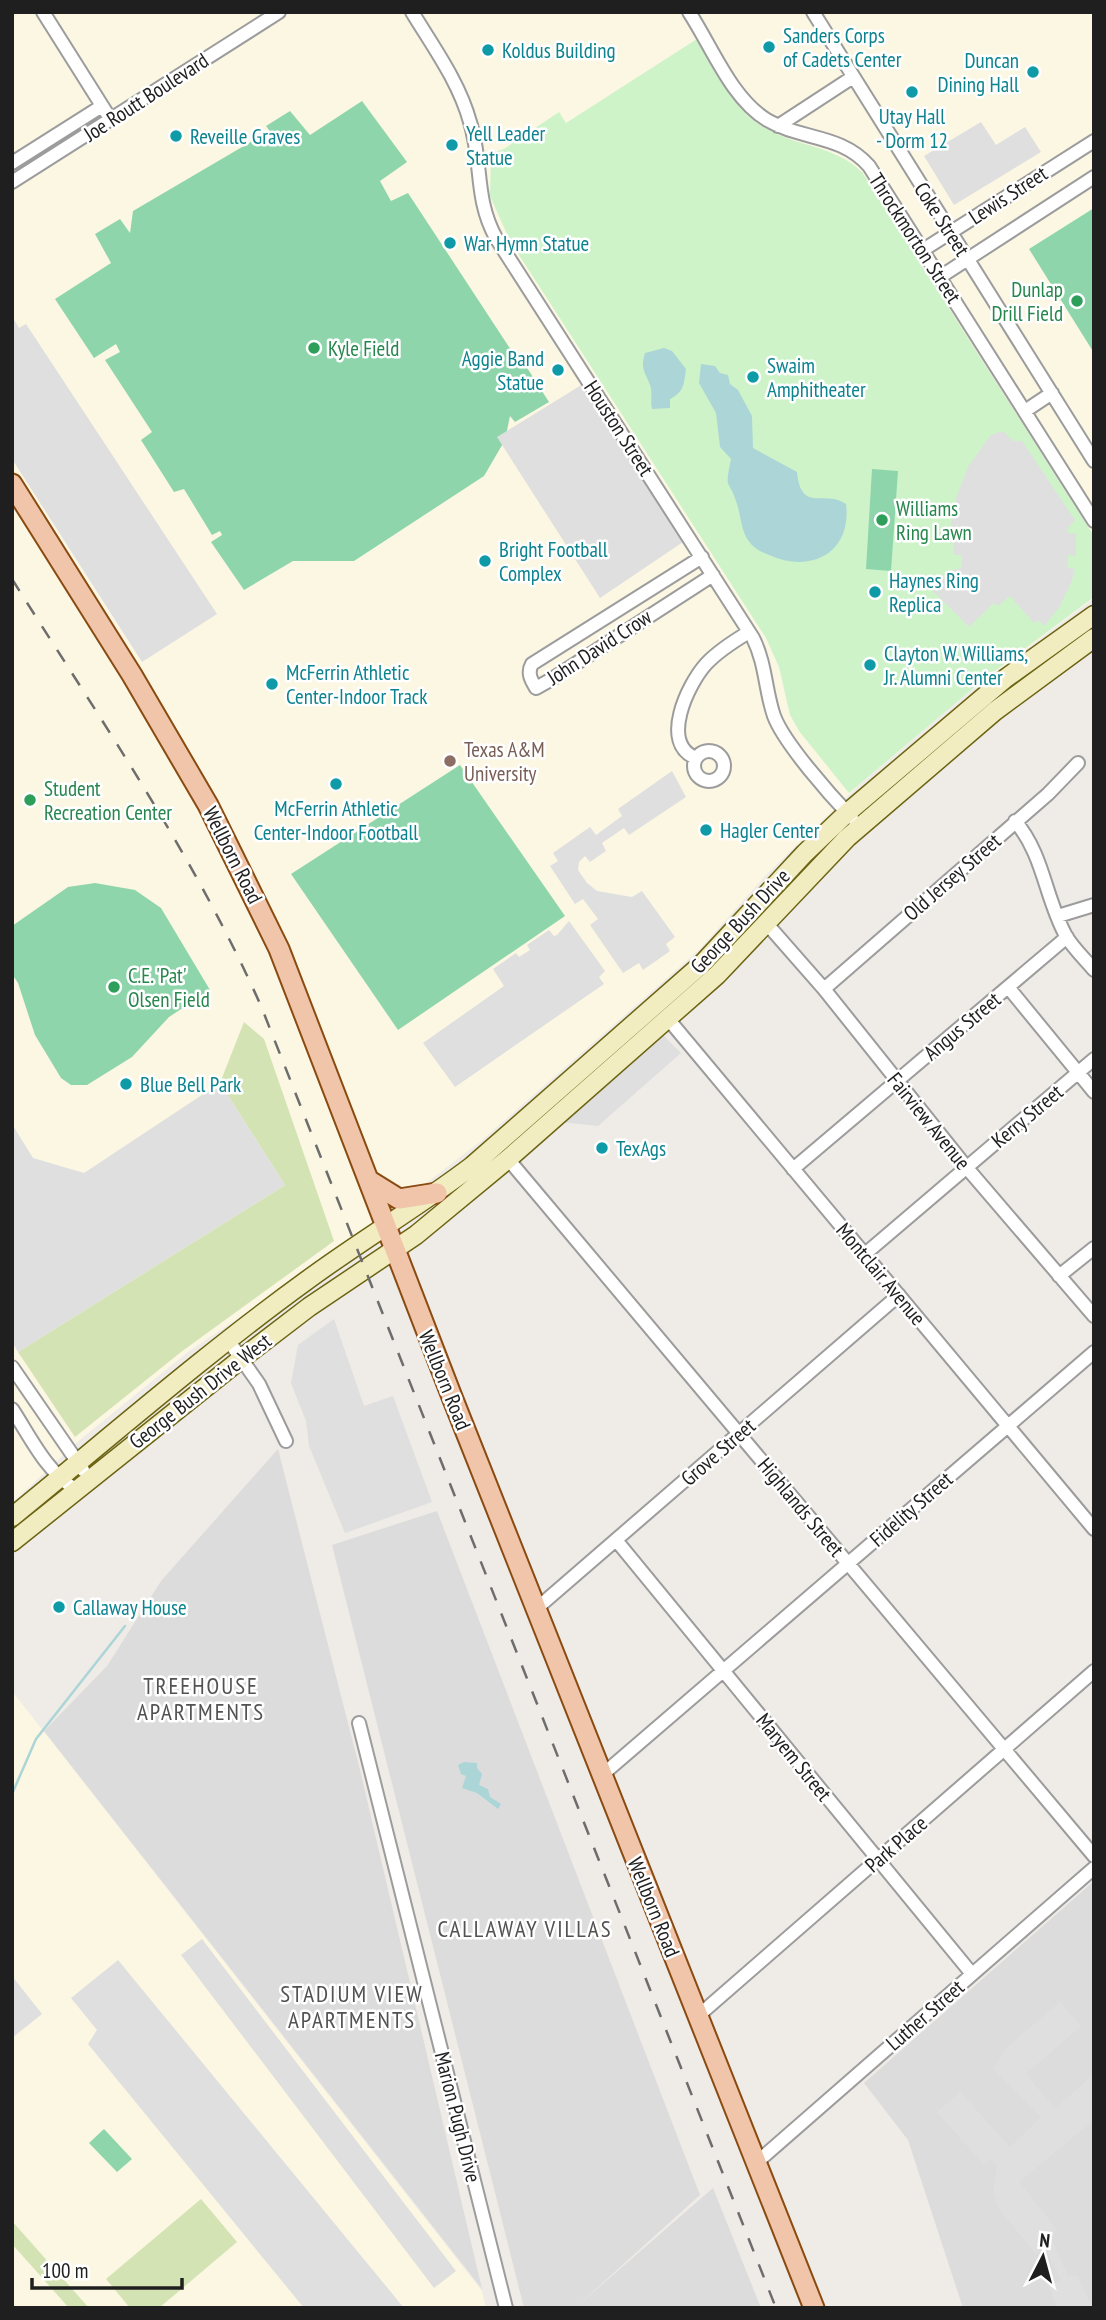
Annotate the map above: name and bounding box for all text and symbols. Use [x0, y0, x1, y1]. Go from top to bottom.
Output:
place label: Sanders Corps of Cadets Center [783, 22, 902, 73]
place label: Koldus Building [502, 37, 616, 64]
marker: Sanders Corps of Cadets Center [761, 39, 777, 55]
marker: Koldus Building [480, 42, 496, 58]
street label: Joe Routt Boulevard [78, 47, 213, 148]
place label: Duncan Dining Hall [937, 47, 1019, 98]
marker: Duncan Dining Hall [1025, 64, 1041, 80]
marker: Utay Hall - Dorm 12 [904, 84, 920, 100]
place label: Utay Hall - Dorm 12 [876, 103, 948, 154]
place label: Yell Leader Statue [466, 120, 546, 171]
place label: Reveille Graves [190, 123, 300, 150]
marker: Reveille Graves [168, 128, 184, 144]
marker: Yell Leader Statue [444, 137, 460, 153]
street label: Lewis Street [964, 160, 1053, 230]
street label: Throckmorton Street [863, 168, 967, 308]
street label: Coke Street [908, 177, 976, 261]
place label: War Hymn Statue [464, 230, 589, 257]
marker: War Hymn Statue [442, 235, 458, 251]
place label: Dunlap Drill Field [992, 276, 1063, 327]
marker: Dunlap Drill Field [1069, 293, 1085, 309]
place label: Kyle Field [328, 335, 399, 362]
marker: Kyle Field [306, 340, 322, 356]
place label: Aggie Band Statue [462, 345, 544, 396]
place label: Swaim Amphitheater [767, 352, 866, 403]
marker: Aggie Band Statue [550, 362, 566, 378]
marker: Swaim Amphitheater [745, 369, 761, 385]
street label: Houston Street [578, 375, 660, 481]
place label: Williams Ring Lawn [896, 495, 972, 546]
marker: Williams Ring Lawn [874, 512, 890, 528]
place label: Bright Football Complex [499, 536, 608, 587]
marker: Bright Football Complex [477, 553, 493, 569]
place label: Haynes Ring Replica [889, 567, 979, 618]
marker: Haynes Ring Replica [867, 584, 883, 600]
street label: John David Crow [541, 603, 657, 691]
place label: Clayton W. Williams, Jr. Alumni Center [883, 640, 1028, 691]
marker: Clayton W. Williams, Jr. Alumni Center [862, 657, 878, 673]
place label: McFerrin Athletic Center-Indoor Track [286, 659, 427, 710]
marker: McFerrin Athletic Center-Indoor Track [264, 676, 280, 692]
place label: Texas A&M University [464, 736, 545, 787]
marker: Texas A&M University [442, 753, 458, 769]
place label: Student Recreation Center [44, 775, 172, 826]
marker: McFerrin Athletic Center-Indoor Football [328, 776, 344, 792]
marker: Student Recreation Center [22, 792, 38, 808]
place label: McFerrin Athletic Center-Indoor Football [254, 795, 418, 846]
street label: Wellborn Road [197, 802, 269, 908]
place label: Hagler Center [720, 817, 820, 844]
marker: Hagler Center [698, 822, 714, 838]
street label: Old Jersey Street [898, 827, 1006, 927]
street label: George Bush Drive [684, 863, 796, 979]
place label: C.E. 'Pat' Olsen Field [128, 962, 210, 1013]
marker: C.E. 'Pat' Olsen Field [106, 979, 122, 995]
street label: Angus Street [918, 986, 1006, 1066]
street label: Fairview Avenue [882, 1067, 976, 1175]
place label: Blue Bell Park [140, 1071, 241, 1098]
marker: Blue Bell Park [118, 1076, 134, 1092]
street label: Kerry Street [986, 1078, 1068, 1154]
place label: TexAgs [616, 1135, 666, 1162]
marker: TexAgs [594, 1140, 610, 1156]
street label: Montclair Avenue [830, 1217, 932, 1331]
street label: Wellborn Road [413, 1326, 477, 1434]
street label: George Bush Drive West [124, 1327, 277, 1455]
street label: Grove Street [675, 1412, 761, 1492]
street label: Highlands Street [752, 1452, 850, 1562]
street label: Fidelity Street [864, 1465, 958, 1552]
place label: Callaway House [73, 1594, 187, 1621]
marker: Callaway House [51, 1599, 67, 1615]
district label: TREEHOUSE APARTMENTS [137, 1671, 265, 1726]
street label: Maryem Street [750, 1707, 838, 1807]
street label: Park Place [859, 1810, 933, 1878]
street label: Wellborn Road [622, 1853, 686, 1961]
district label: CALLAWAY VILLAS [437, 1914, 613, 1943]
street label: Luther Street [880, 1974, 970, 2056]
district label: STADIUM VIEW APARTMENTS [280, 1979, 424, 2034]
street label: Marion Pugh Drive [429, 2049, 487, 2185]
north arrow [1008, 2222, 1078, 2292]
text: N [1038, 2228, 1051, 2253]
scale bar [32, 2246, 182, 2290]
text: 100 m [42, 2257, 88, 2284]

